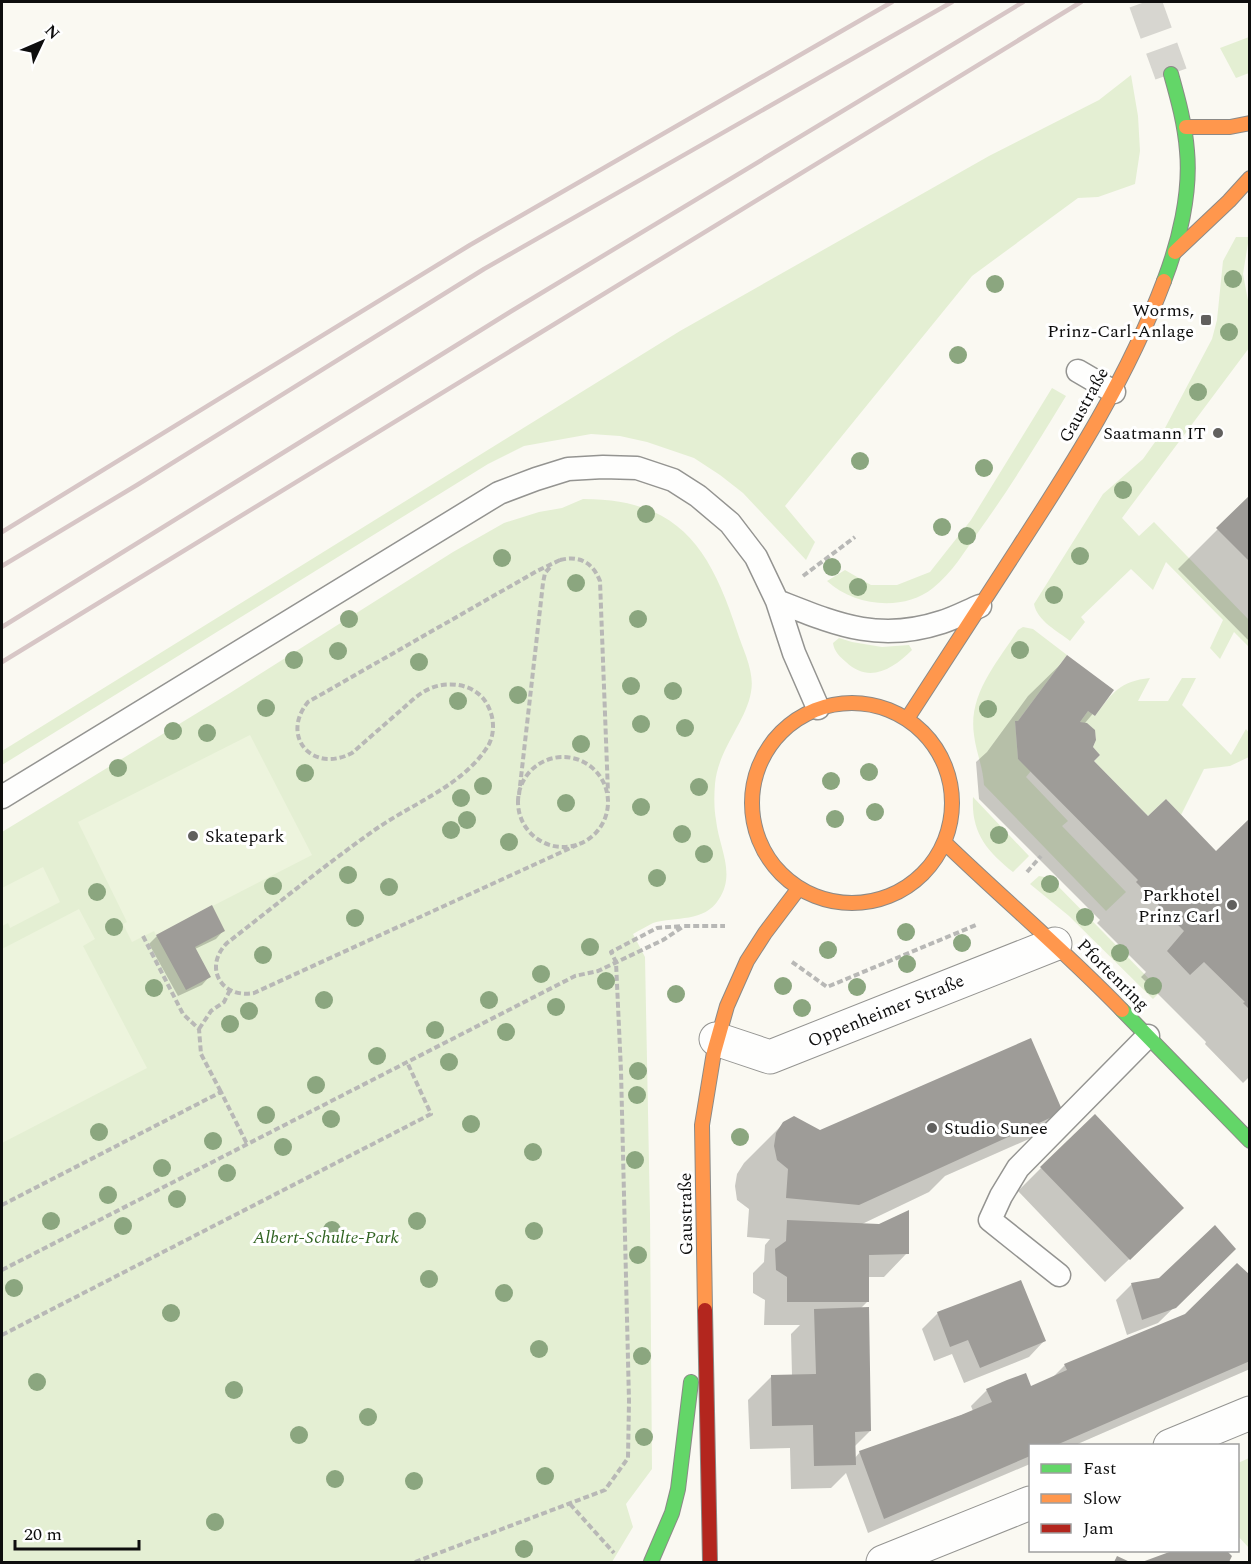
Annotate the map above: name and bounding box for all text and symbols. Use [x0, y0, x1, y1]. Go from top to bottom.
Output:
north arrow [12, 12, 72, 72]
text: N [39, 19, 65, 45]
place label: Worms, Prinz-Carl-Anlage [1047, 297, 1194, 345]
marker: Worms, Prinz-Carl-Anlage [1199, 313, 1213, 327]
street label: Gaustraße [1052, 362, 1116, 448]
place label: Saatmann IT [1103, 420, 1206, 447]
marker: Saatmann IT [1211, 426, 1225, 440]
place label: Skatepark [205, 823, 285, 850]
marker: Skatepark [186, 829, 200, 843]
place label: Parkhotel Prinz Carl [1138, 882, 1220, 930]
marker: Parkhotel Prinz Carl [1225, 898, 1239, 912]
street label: Pfortenring [1071, 933, 1155, 1017]
street label: Oppenheimer Straße [804, 967, 968, 1055]
place label: Studio Sunee [944, 1115, 1048, 1142]
marker: Studio Sunee [925, 1121, 939, 1135]
street label: Gaustraße [672, 1172, 700, 1256]
park label: Albert-Schulte-Park [252, 1224, 399, 1251]
legend [1029, 1444, 1239, 1552]
text: Fast [1083, 1455, 1116, 1482]
text: Slow [1083, 1485, 1122, 1512]
scale bar [15, 1513, 140, 1551]
text: Jam [1083, 1515, 1114, 1542]
text: 20 m [24, 1521, 62, 1548]

